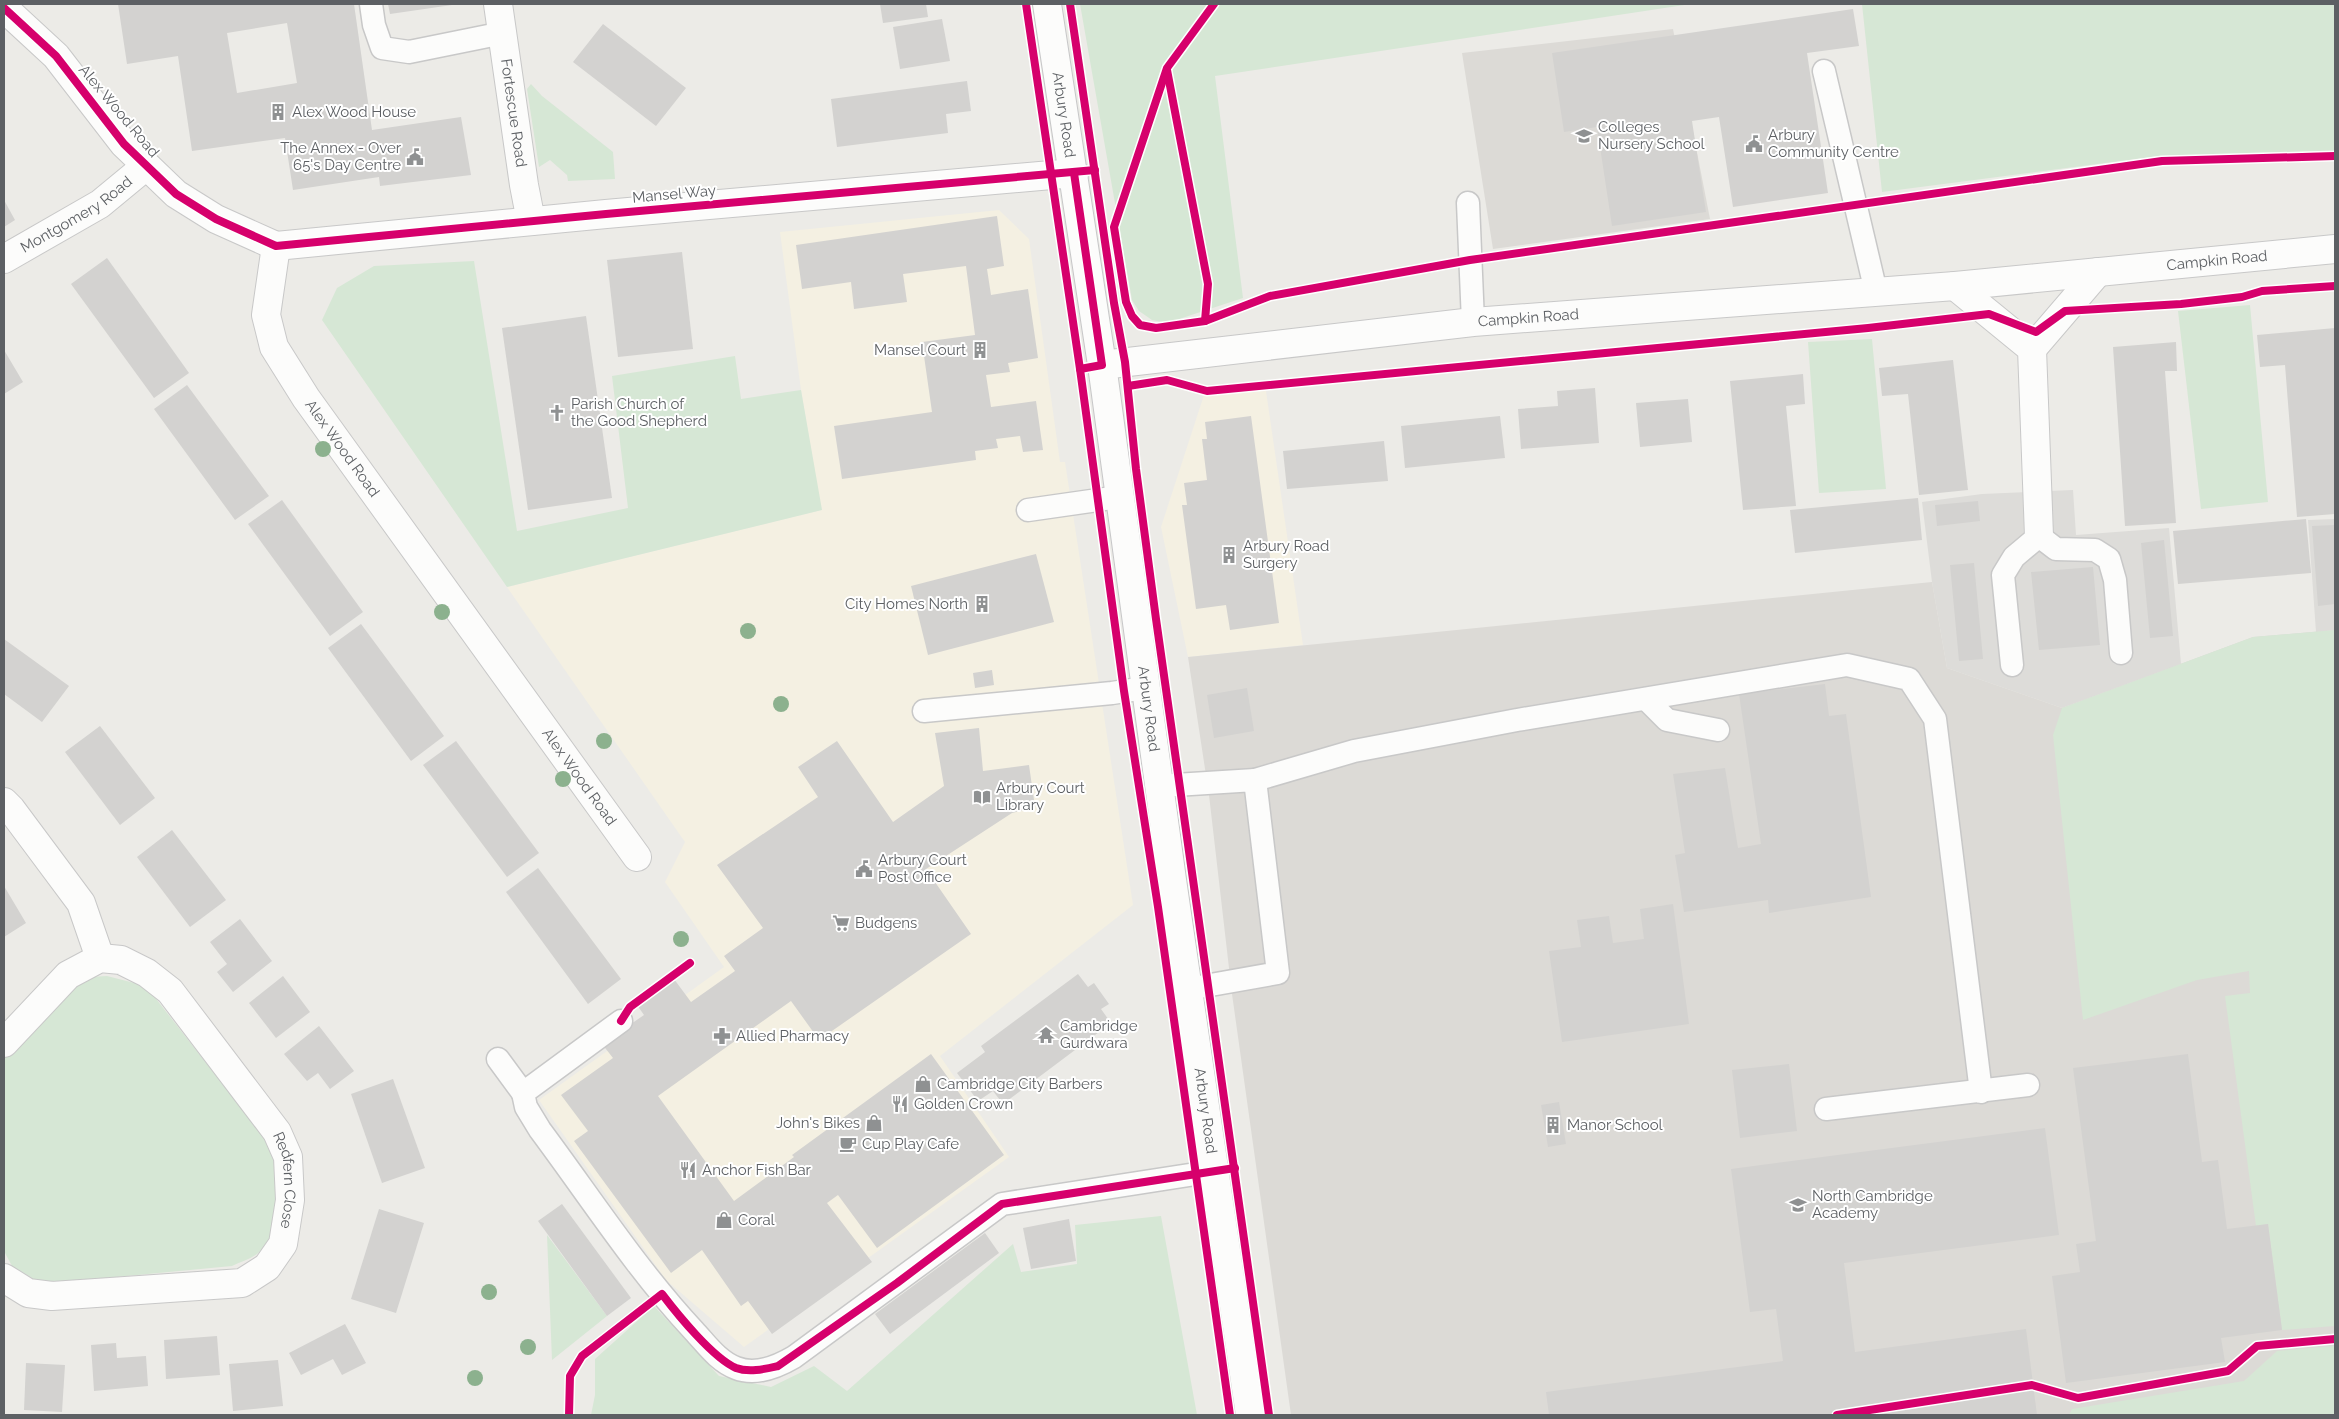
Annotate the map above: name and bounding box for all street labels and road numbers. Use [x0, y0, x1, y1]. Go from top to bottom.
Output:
street label: Fortescue Road [497, 57, 530, 168]
street label: Alex Wood Road [75, 61, 163, 161]
street label: Arbury Road [1048, 71, 1079, 159]
street label: Montgomery Road [17, 172, 136, 257]
street label: Mansel Way [631, 181, 717, 207]
street label: Campkin Road [2166, 247, 2268, 274]
street label: Campkin Road [1477, 305, 1580, 331]
street label: Alex Wood Road [301, 396, 383, 500]
street label: Arbury Road [1134, 665, 1163, 753]
street label: Alex Wood Road [538, 725, 620, 829]
street label: Arbury Road [1190, 1067, 1221, 1155]
street label: Redfern Close [269, 1129, 299, 1230]

